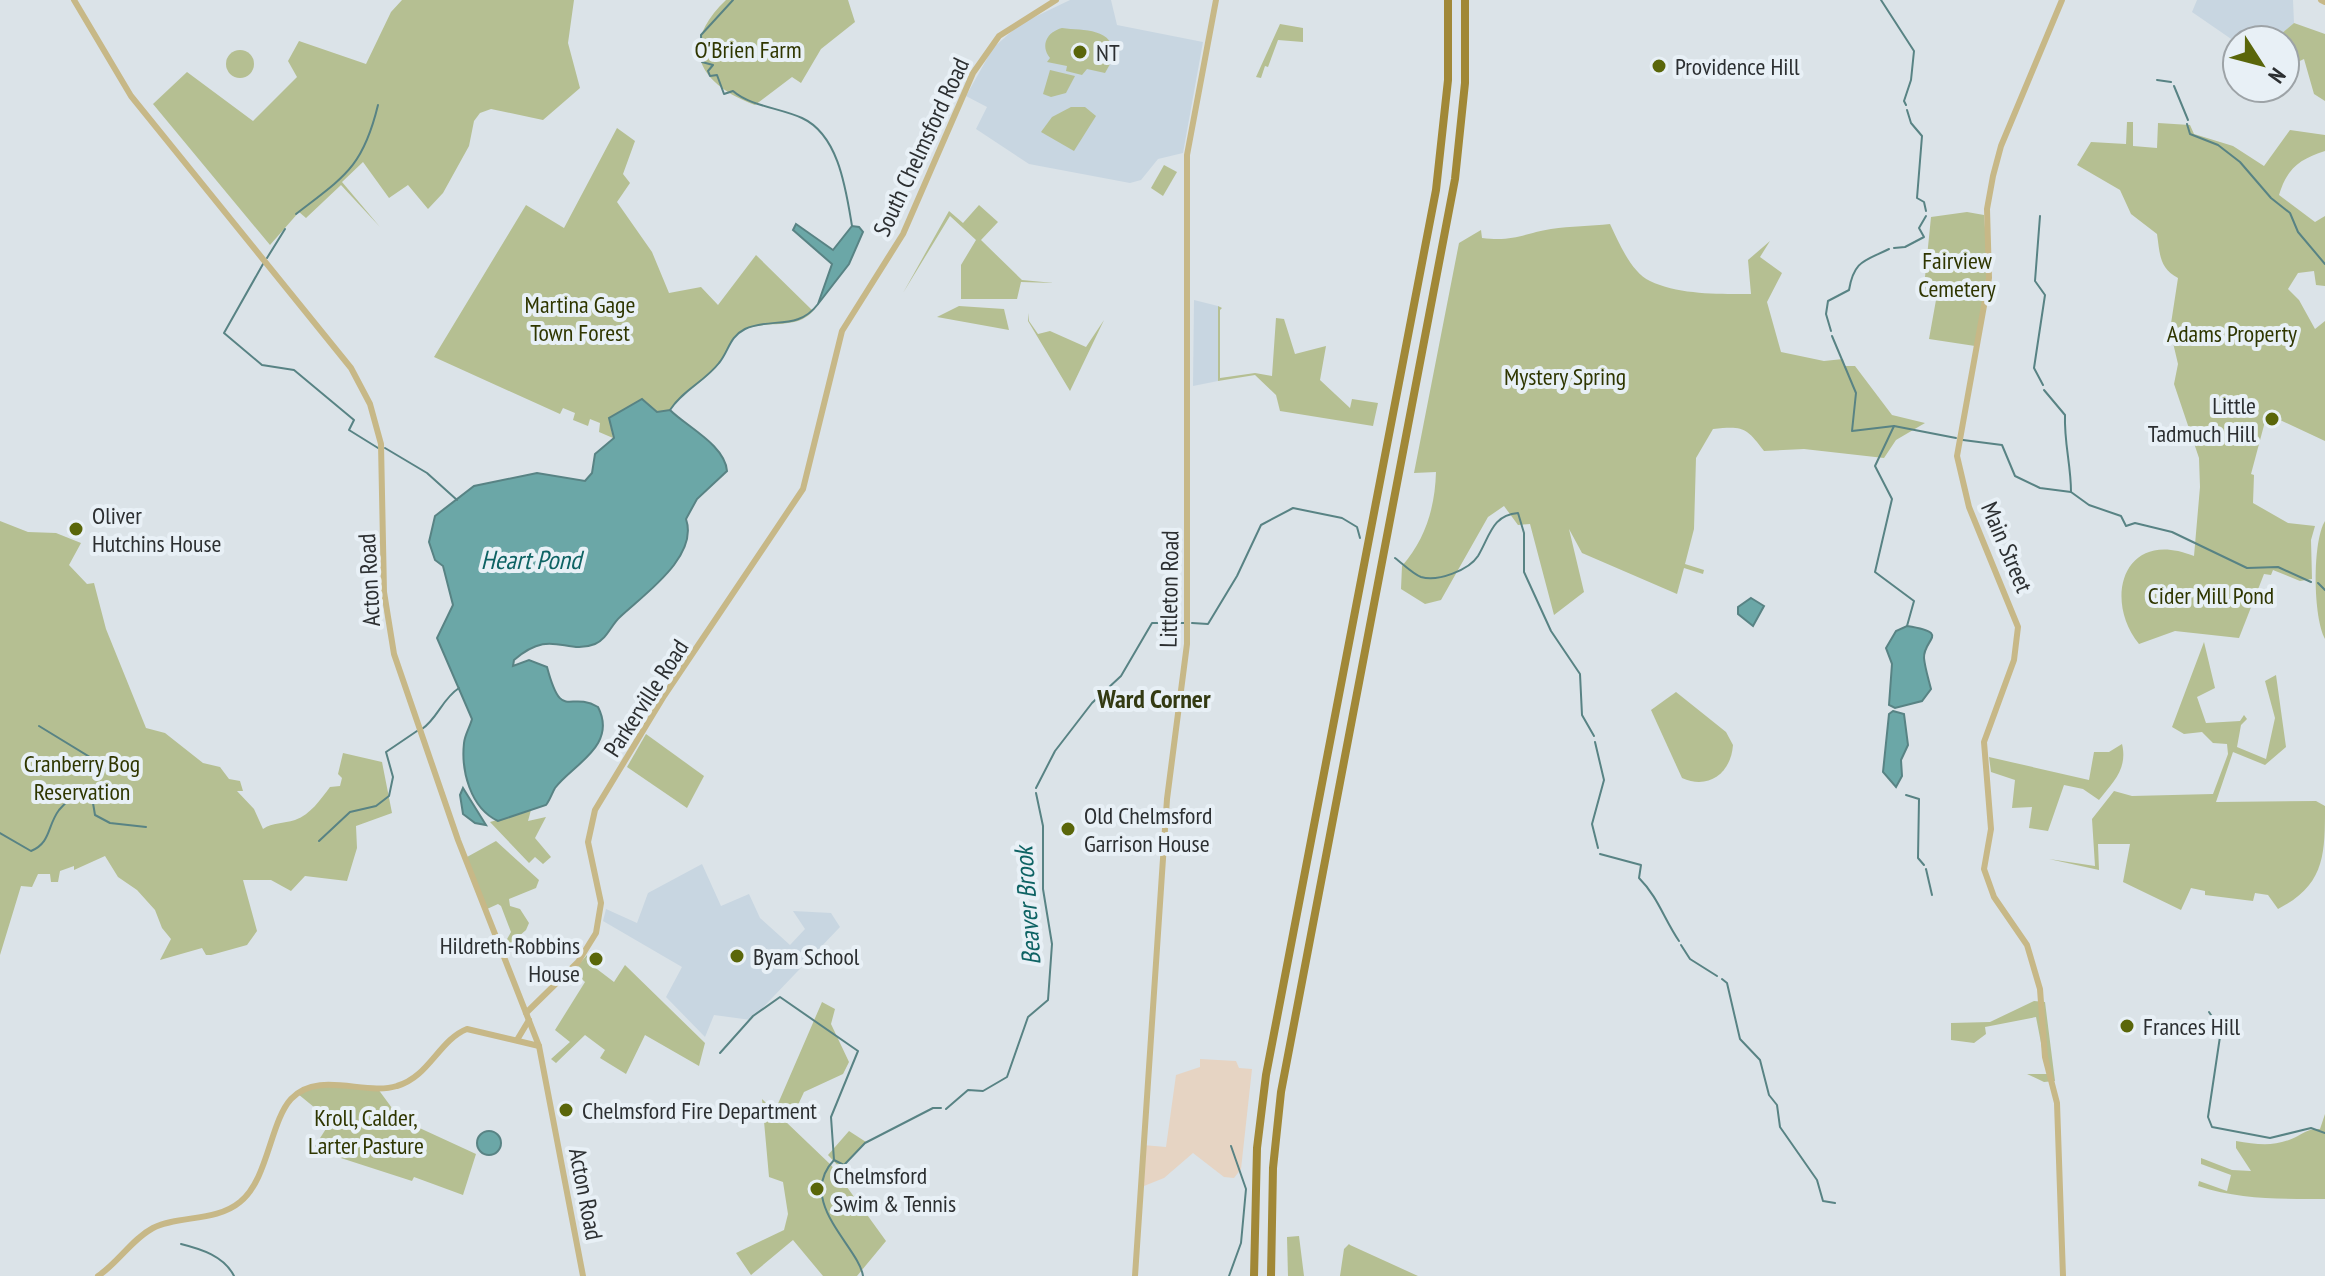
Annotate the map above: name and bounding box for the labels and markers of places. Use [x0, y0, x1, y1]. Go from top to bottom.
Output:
place label: NT [1096, 37, 1120, 68]
marker: NT [1071, 43, 1089, 61]
place label: Providence Hill [1675, 51, 1800, 82]
marker: Providence Hill [1650, 57, 1668, 75]
place label: Little Tadmuch Hill [2148, 390, 2256, 449]
marker: Little Tadmuch Hill [2263, 410, 2281, 428]
place label: Oliver Hutchins House [92, 500, 221, 559]
marker: Oliver Hutchins House [67, 520, 85, 538]
place label: Old Chelmsford Garrison House [1084, 800, 1212, 859]
marker: Old Chelmsford Garrison House [1059, 820, 1077, 838]
place label: Hildreth-Robbins House [440, 930, 580, 989]
place label: Byam School [753, 941, 860, 972]
marker: Byam School [728, 947, 746, 965]
marker: Hildreth-Robbins House [587, 950, 605, 968]
place label: Frances Hill [2143, 1011, 2241, 1042]
marker: Frances Hill [2118, 1017, 2136, 1035]
place label: Chelmsford Fire Department [582, 1095, 817, 1126]
marker: Chelmsford Fire Department [557, 1101, 575, 1119]
place label: Chelmsford Swim & Tennis [833, 1160, 956, 1219]
marker: Chelmsford Swim & Tennis [808, 1180, 826, 1198]

